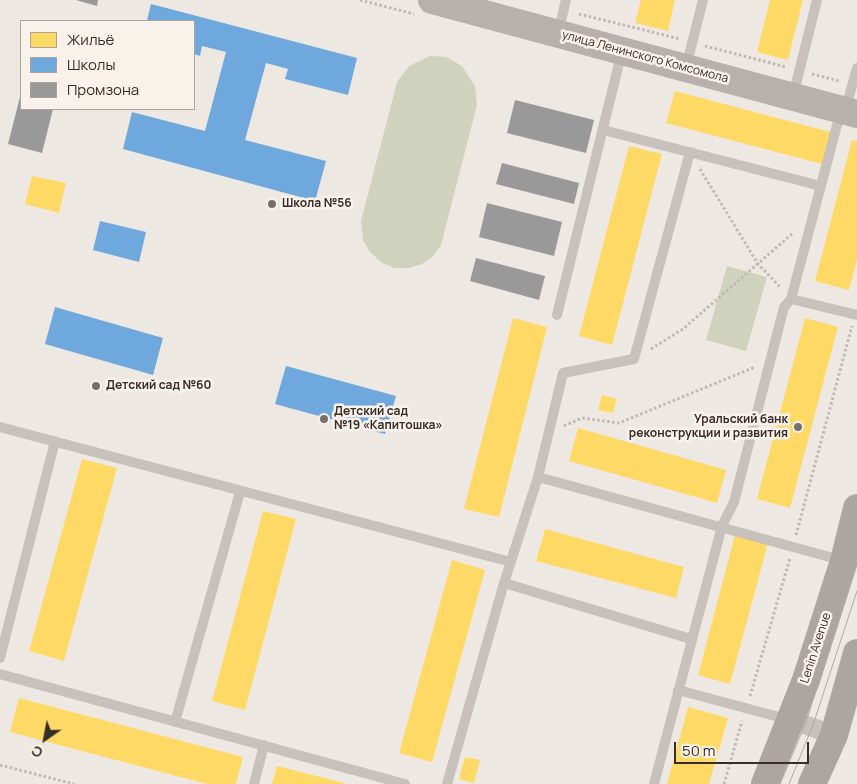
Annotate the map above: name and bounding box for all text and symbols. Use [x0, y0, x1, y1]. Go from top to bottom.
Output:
legend [20, 20, 195, 110]
street label: улица Ленинского Комсомола [560, 28, 730, 86]
text: Жильё [67, 29, 114, 50]
text: Школы [67, 54, 115, 75]
text: Промзона [67, 79, 139, 100]
place label: Школа №56 [282, 197, 352, 211]
marker: Школа №56 [266, 198, 278, 210]
place label: Детский сад №60 [106, 379, 211, 393]
marker: Детский сад №60 [90, 380, 102, 392]
place label: Детский сад №19 «Капитошка» [334, 405, 443, 433]
marker: Детский сад №19 «Капитошка» [318, 413, 330, 425]
place label: Уральский банк реконструкции и развития [629, 413, 788, 441]
marker: Уральский банк реконструкции и развития [792, 421, 804, 433]
street label: Lenin Avenue [798, 611, 834, 685]
north arrow [20, 714, 70, 764]
scale bar [677, 732, 812, 764]
text: 50 m [682, 740, 716, 761]
text: С [27, 741, 46, 763]

